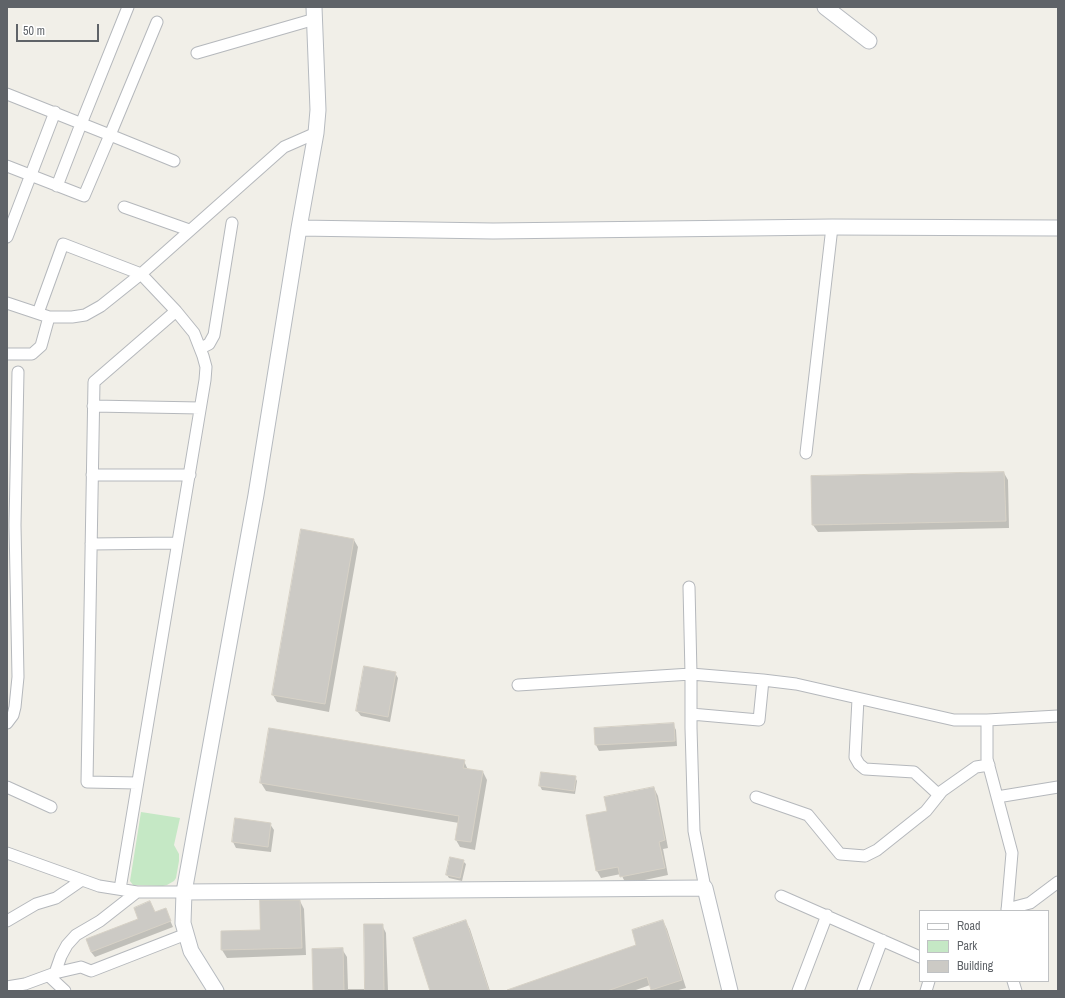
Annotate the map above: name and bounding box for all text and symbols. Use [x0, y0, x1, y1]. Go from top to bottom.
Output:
scale bar [18, 16, 101, 42]
text: 50 m [23, 23, 45, 39]
legend [919, 910, 1049, 982]
text: Road [957, 918, 981, 934]
text: Park [957, 938, 977, 954]
text: Building [957, 958, 993, 974]

